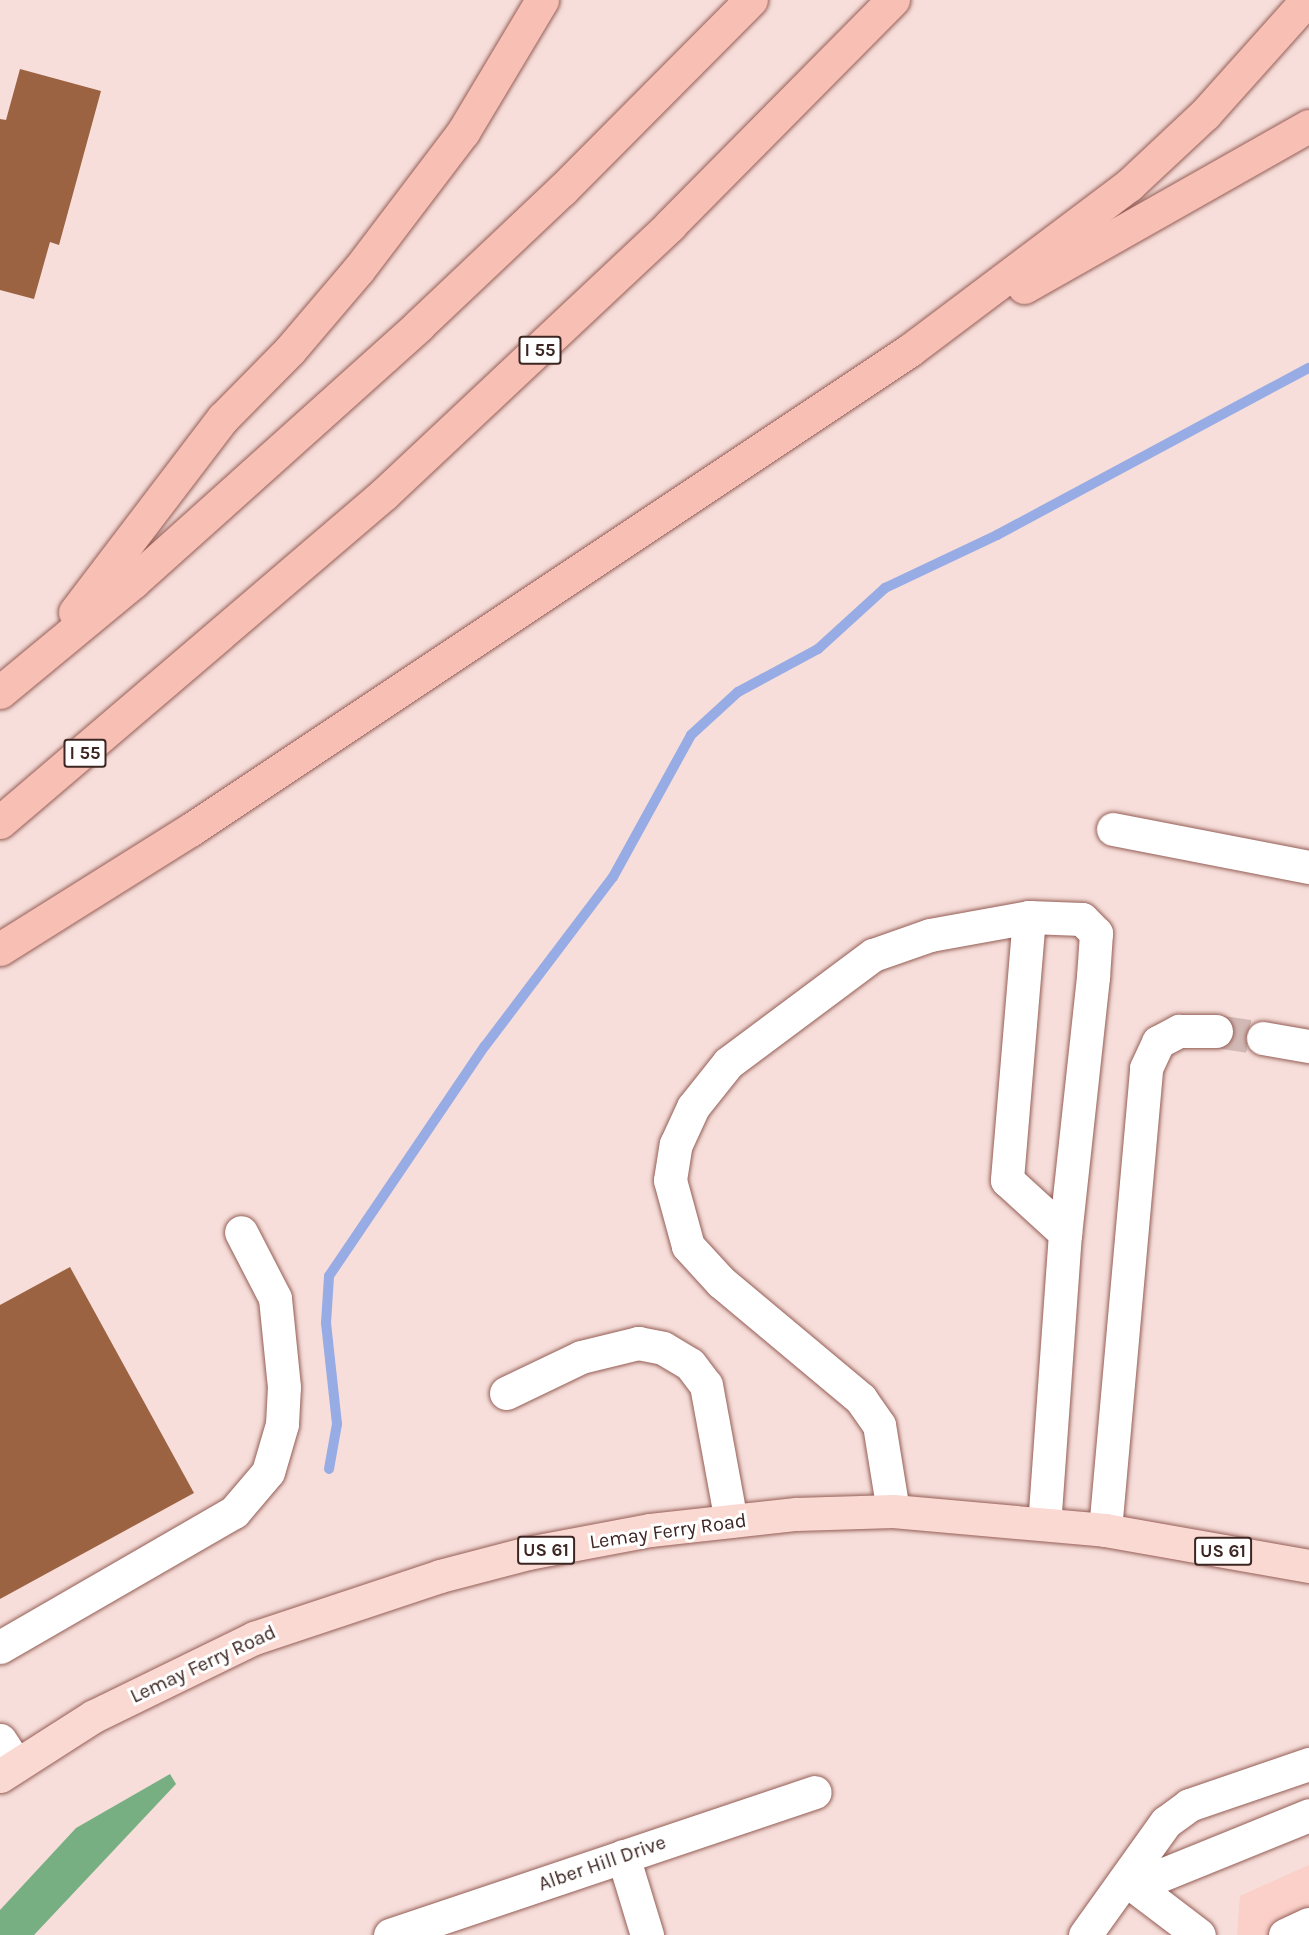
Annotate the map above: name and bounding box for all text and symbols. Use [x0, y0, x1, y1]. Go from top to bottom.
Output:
road number: I 55 [518, 335, 562, 365]
road number: I 55 [62, 738, 107, 768]
street label: Lemay Ferry Road [588, 1508, 748, 1554]
road number: US 61 [516, 1535, 576, 1565]
road number: US 61 [1193, 1536, 1253, 1566]
street label: Lemay Ferry Road [126, 1620, 280, 1708]
street label: Alber Hill Drive [535, 1830, 669, 1896]

